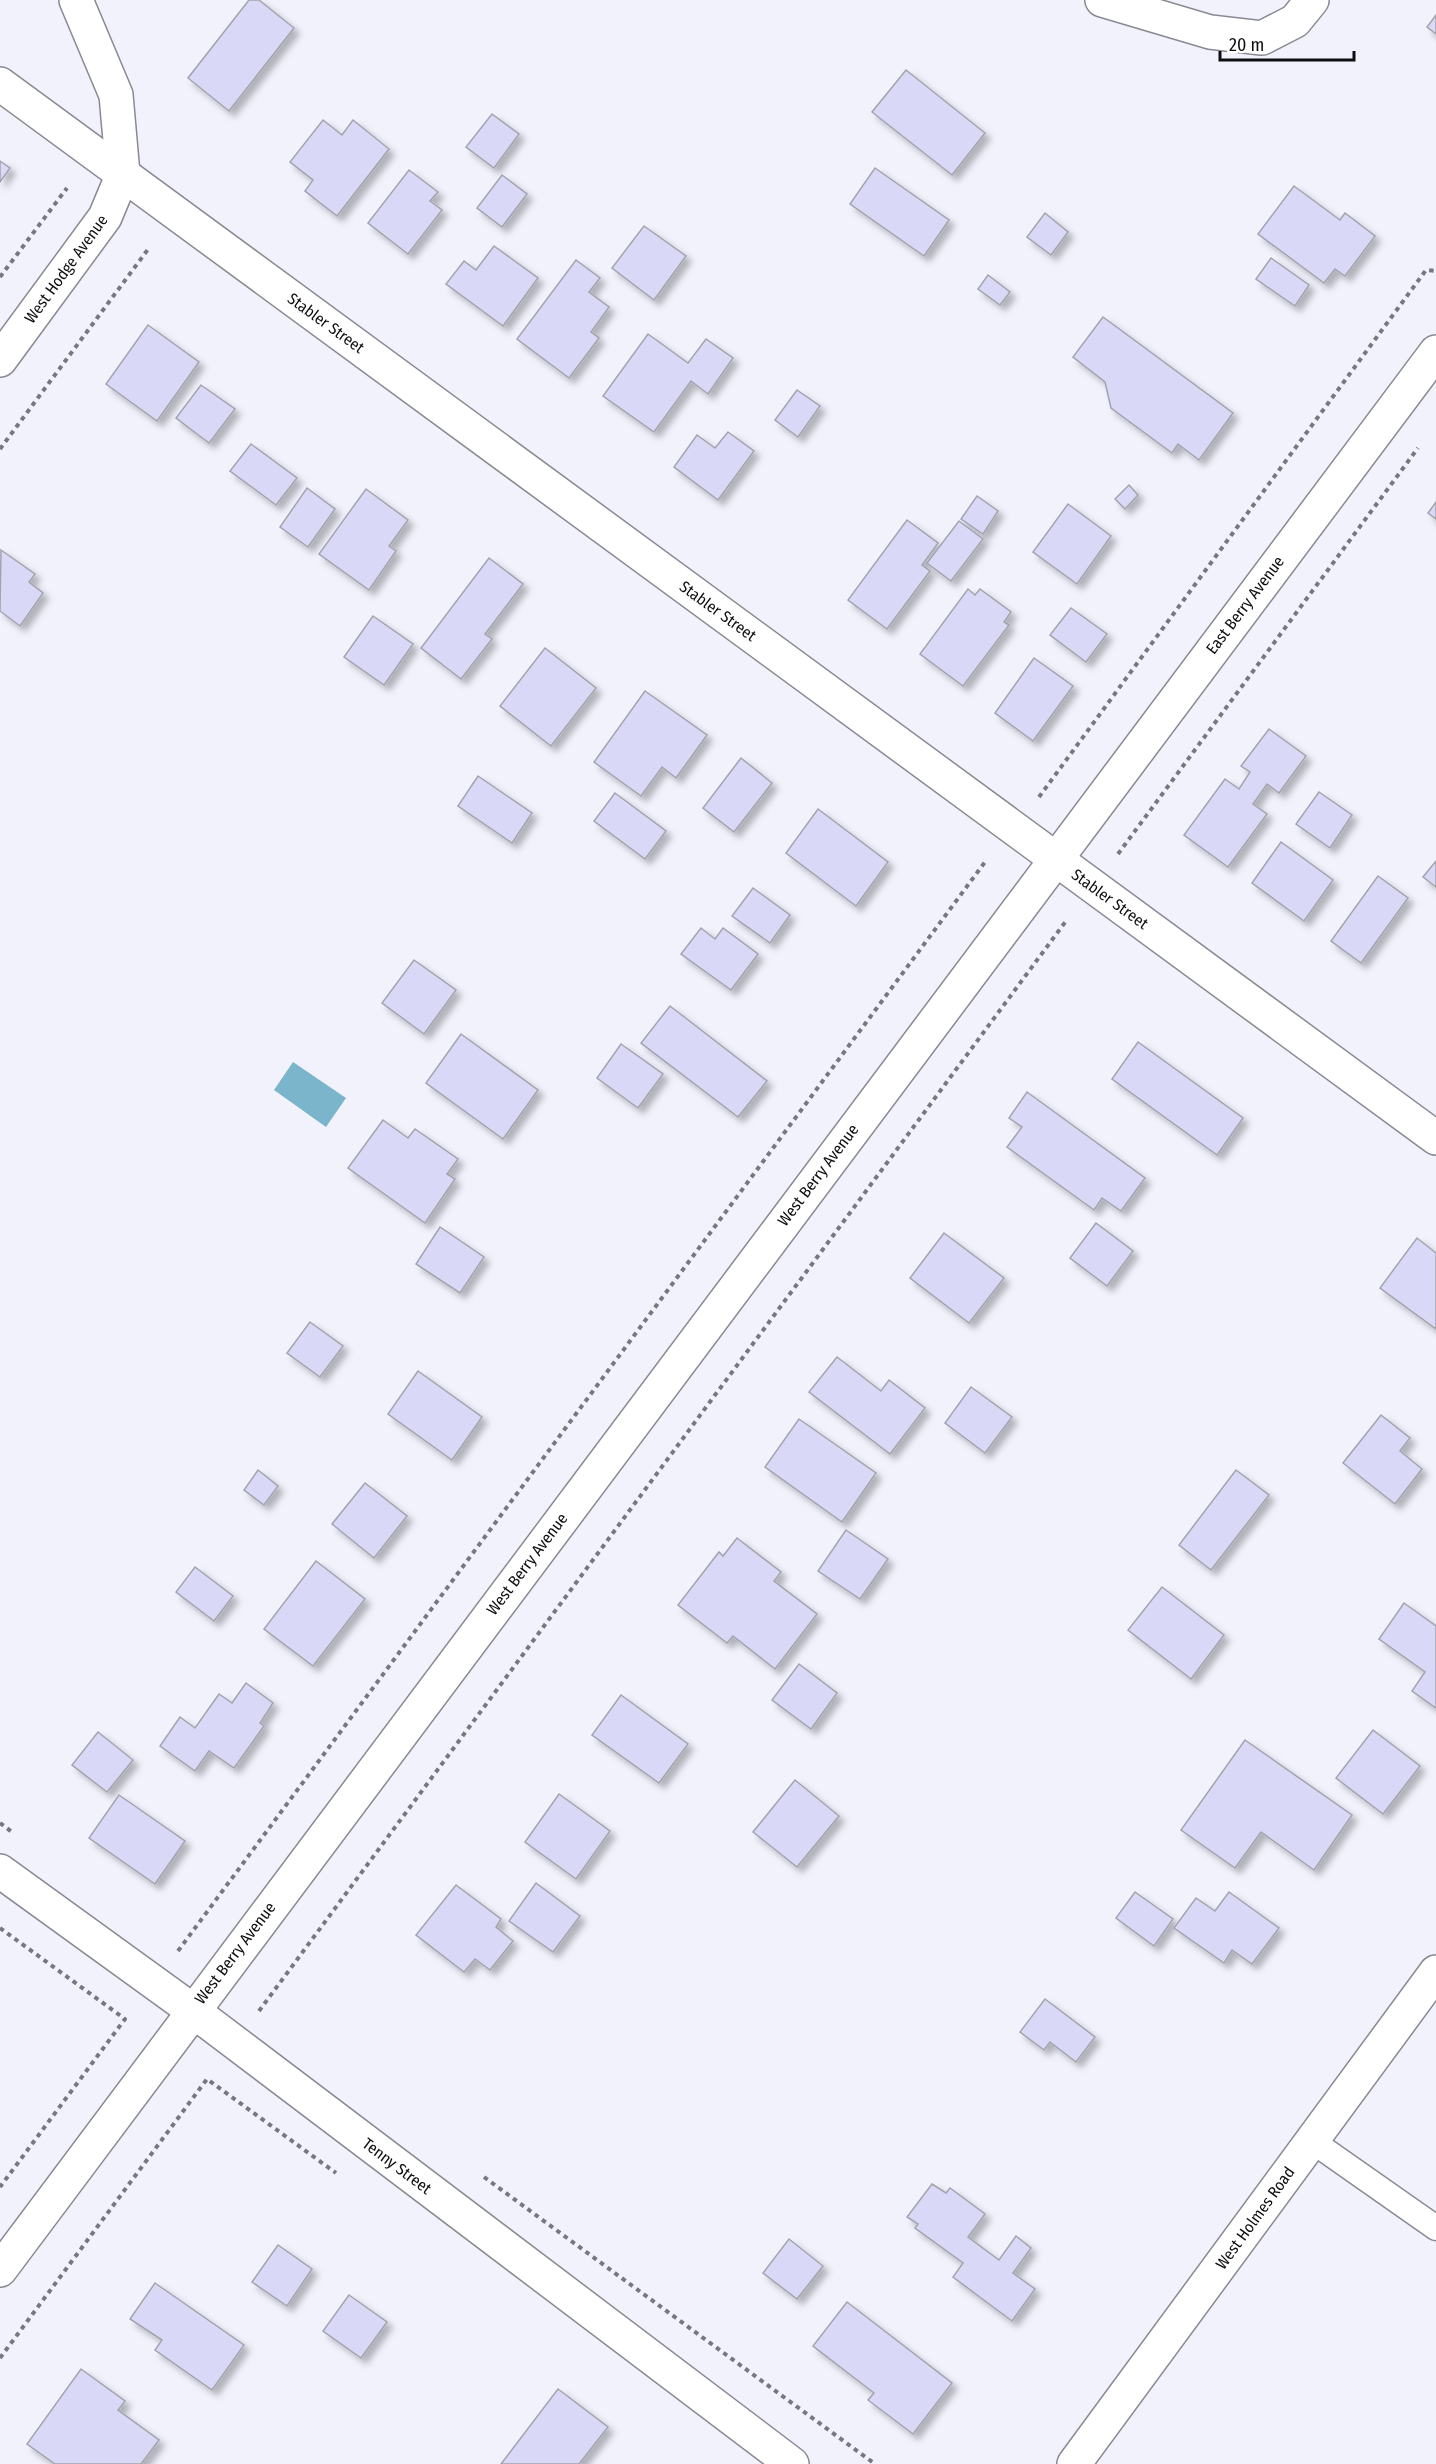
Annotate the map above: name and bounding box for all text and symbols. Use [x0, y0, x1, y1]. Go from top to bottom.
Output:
scale bar [1220, 24, 1354, 62]
text: 20 m [1229, 34, 1264, 56]
street label: West Hodge Avenue [20, 211, 112, 327]
street label: Stabler Street [284, 289, 369, 358]
street label: East Berry Avenue [1202, 552, 1288, 658]
street label: Stabler Street [676, 577, 761, 646]
street label: Stabler Street [1068, 865, 1153, 934]
street label: West Berry Avenue [774, 1120, 862, 1230]
street label: West Berry Avenue [483, 1509, 571, 1619]
street label: West Berry Avenue [191, 1898, 279, 2008]
street label: Tenny Street [359, 2134, 436, 2199]
street label: West Holmes Road [1212, 2163, 1298, 2273]

